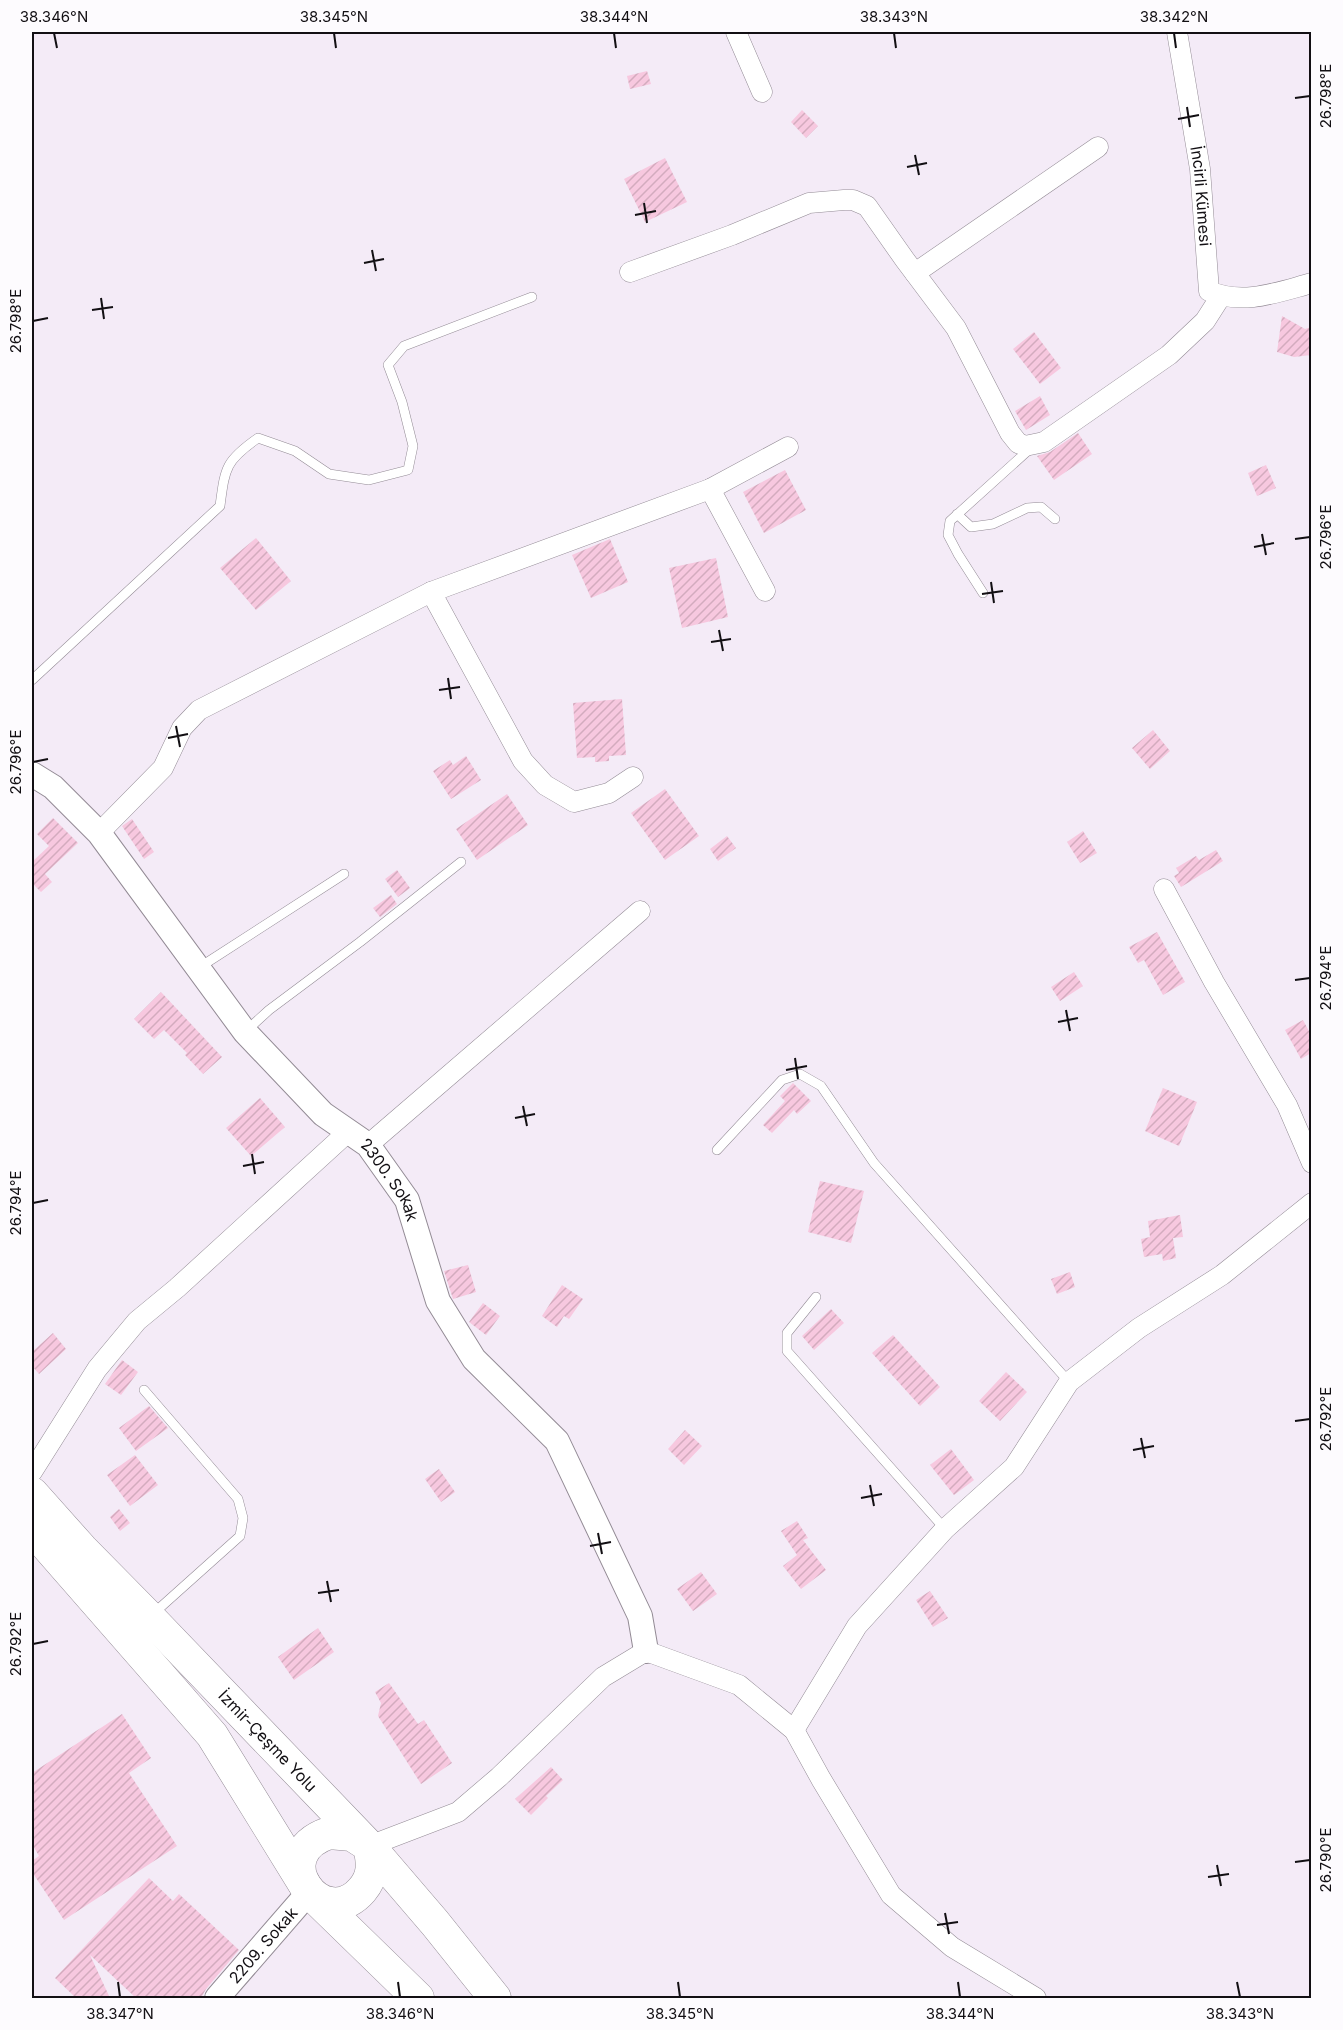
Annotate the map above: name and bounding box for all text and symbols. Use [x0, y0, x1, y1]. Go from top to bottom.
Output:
text: 38.346°N [20, 7, 88, 26]
text: 38.345°N [300, 7, 368, 26]
text: 38.344°N [580, 7, 648, 26]
text: 38.343°N [860, 7, 928, 26]
text: 38.342°N [1140, 7, 1208, 26]
text: 26.798°E [1316, 64, 1335, 128]
street label: İncirli Kümesi [1186, 144, 1216, 247]
text: 26.798°E [6, 289, 25, 353]
text: 26.796°E [1316, 505, 1335, 569]
text: 26.796°E [6, 730, 25, 794]
text: 26.794°E [1316, 946, 1335, 1010]
street label: 2300. Sokak [358, 1133, 423, 1224]
text: 26.794°E [6, 1171, 25, 1235]
text: 26.792°E [1316, 1387, 1335, 1451]
text: 26.792°E [6, 1612, 25, 1676]
street label: İzmir-Çeşme Yolu [214, 1686, 321, 1796]
text: 26.790°E [1316, 1827, 1335, 1893]
street label: 2209. Sokak [224, 1903, 302, 1987]
text: 38.347°N [86, 2004, 154, 2023]
text: 38.346°N [366, 2004, 434, 2023]
text: 38.345°N [646, 2004, 714, 2023]
text: 38.344°N [926, 2004, 994, 2023]
text: 38.343°N [1206, 2004, 1274, 2023]

